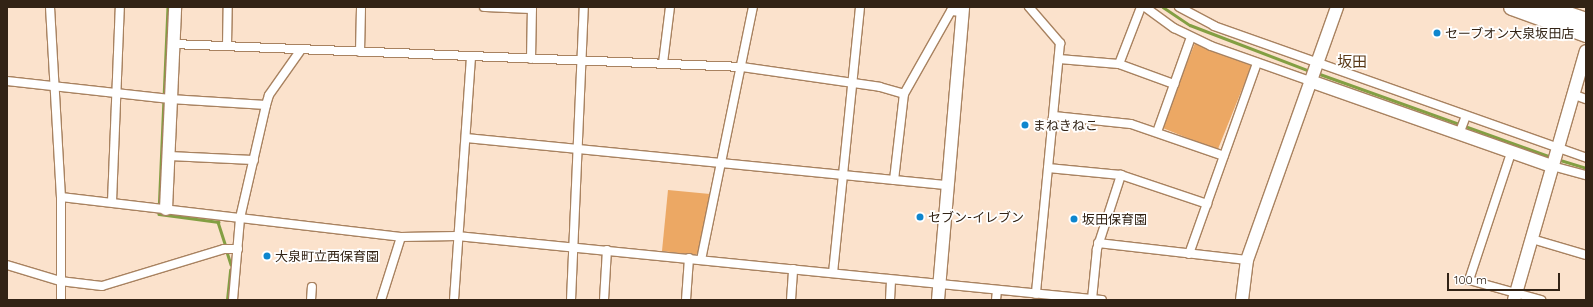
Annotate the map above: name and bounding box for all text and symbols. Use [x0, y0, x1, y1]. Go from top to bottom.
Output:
place label: セーブオン大泉坂田店 [1445, 25, 1575, 41]
marker: セーブオン大泉坂田店 [1432, 28, 1442, 38]
district label: 坂田 [1337, 53, 1367, 71]
place label: まねきねこ [1033, 117, 1098, 133]
marker: まねきねこ [1020, 120, 1030, 130]
place label: セブン-イレブン [928, 209, 1024, 225]
place label: 坂田保育園 [1082, 211, 1147, 227]
marker: セブン-イレブン [915, 212, 925, 222]
marker: 坂田保育園 [1069, 214, 1079, 224]
place label: 大泉町立西保育園 [275, 248, 379, 264]
marker: 大泉町立西保育園 [262, 251, 272, 261]
scale bar [1449, 265, 1562, 291]
text: 100 m [1454, 272, 1487, 287]

